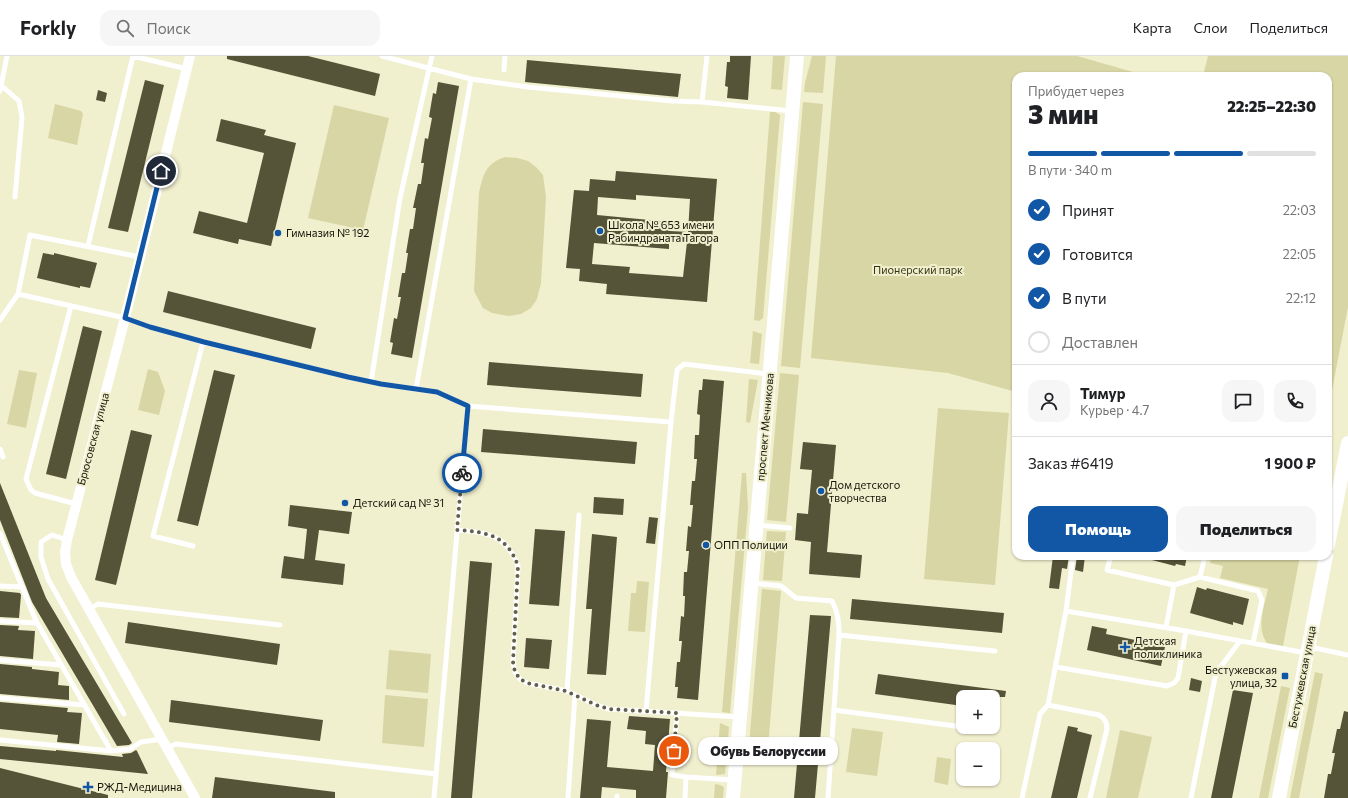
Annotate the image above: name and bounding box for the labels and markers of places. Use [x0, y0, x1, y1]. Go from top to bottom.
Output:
pin [144, 154, 178, 188]
place label: Школа № 653 имени Рабиндраната Тагора [608, 218, 719, 244]
place label: Гимназия № 192 [286, 226, 369, 239]
marker: Школа № 653 имени Рабиндраната Тагора [595, 226, 605, 236]
marker: Гимназия № 192 [273, 228, 283, 238]
place label: Дом детского творчества [829, 478, 901, 504]
marker: Дом детского творчества [816, 486, 826, 496]
place label: Детский сад № 31 [353, 496, 444, 509]
marker: Детский сад № 31 [340, 498, 350, 508]
place label: ОПП Полиции [714, 538, 788, 551]
marker: ОПП Полиции [701, 540, 711, 550]
place label: Детская поликлиника [1134, 634, 1202, 660]
marker: Детская поликлиника [1119, 641, 1131, 653]
place label: Бестужевская улица, 32 [1205, 663, 1277, 689]
marker: Бестужевская улица, 32 [1280, 671, 1290, 681]
pin [657, 734, 691, 768]
callout: Обувь Белоруссии [698, 737, 838, 765]
place label: РЖД-Медицина [97, 780, 182, 793]
marker: РЖД-Медицина [82, 781, 94, 793]

